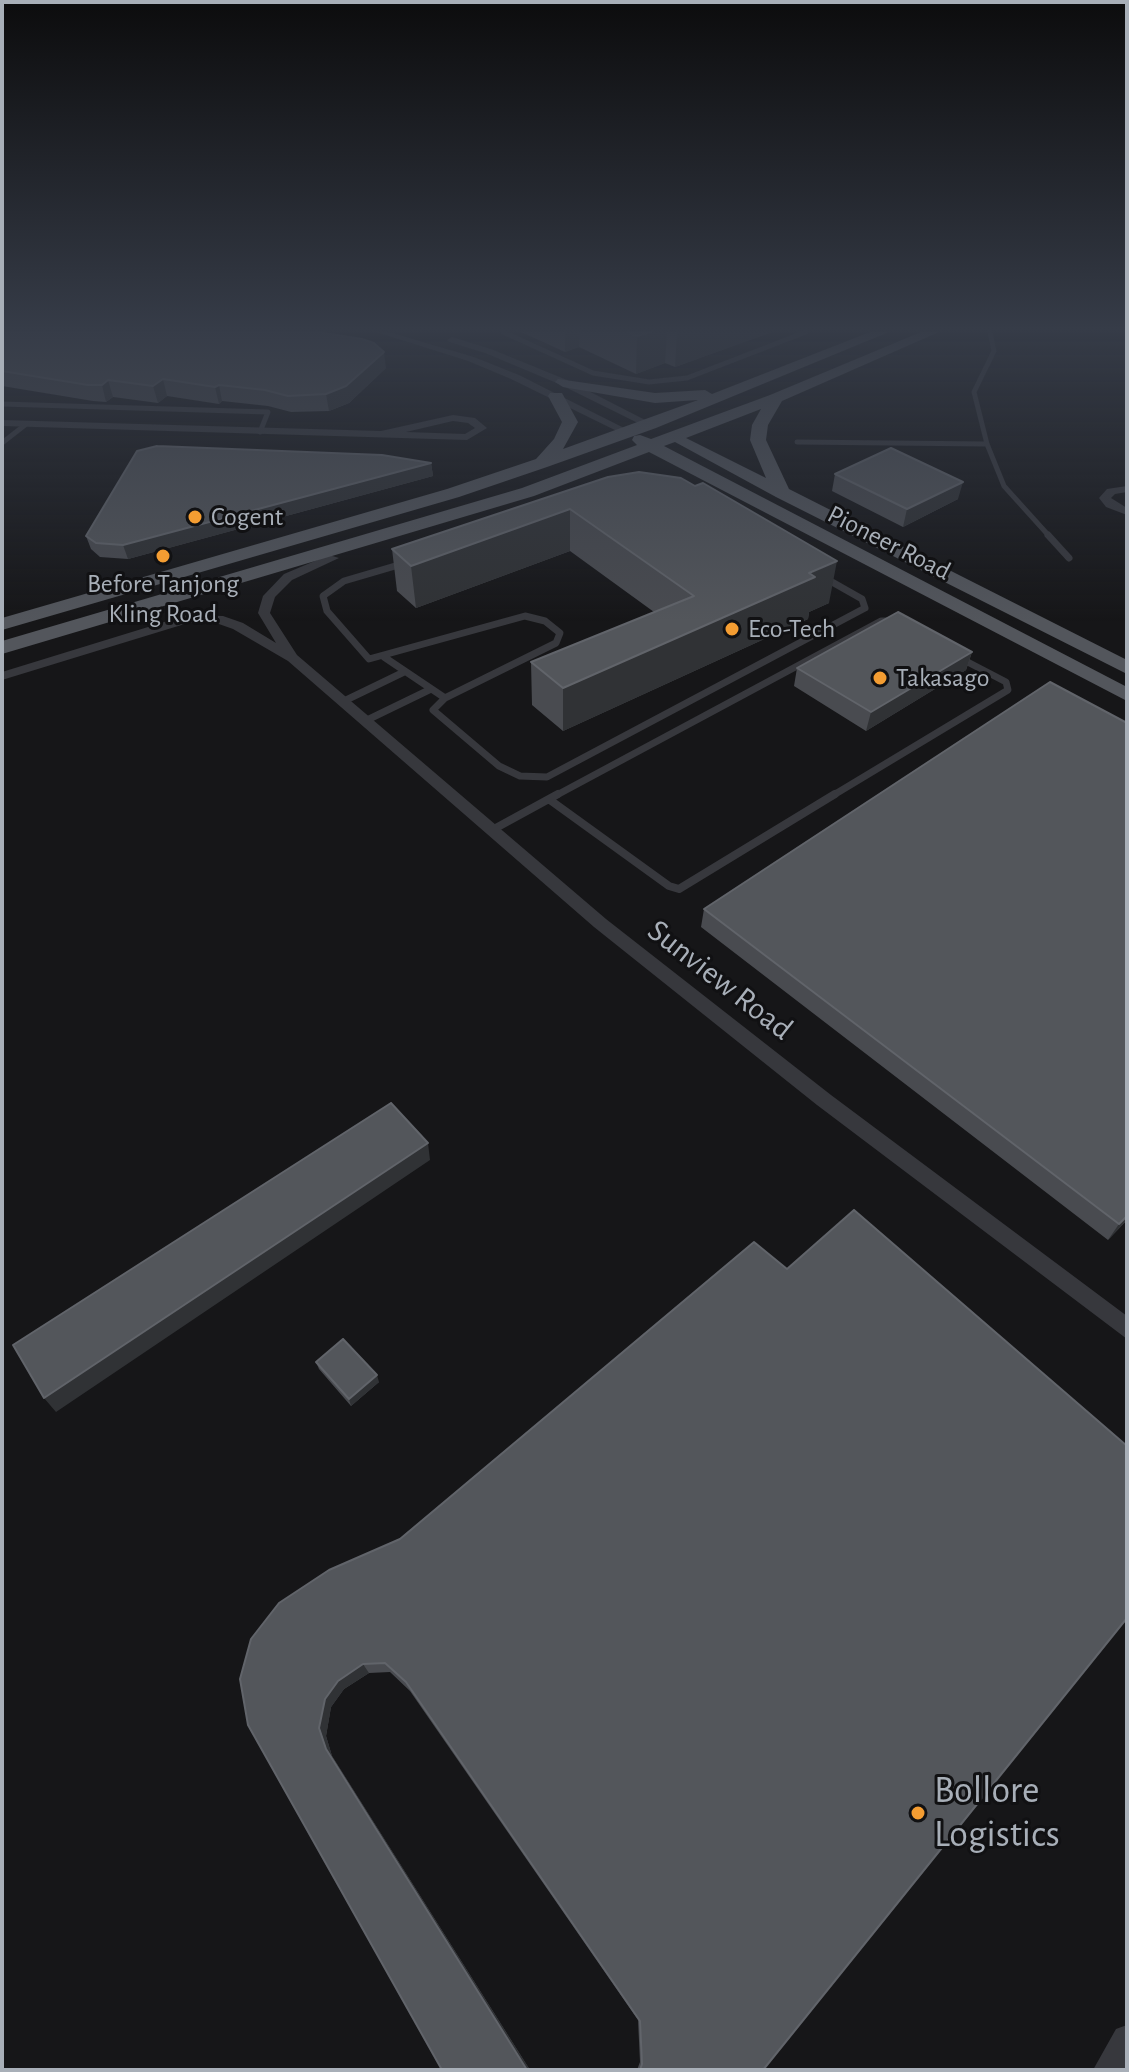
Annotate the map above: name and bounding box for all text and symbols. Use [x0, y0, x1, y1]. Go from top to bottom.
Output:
street label: Pioneer Road [822, 499, 956, 587]
place label: Cogent [211, 501, 283, 533]
marker: Cogent [186, 508, 204, 526]
marker: Before Tanjong Kling Road [154, 547, 172, 565]
place label: Before Tanjong Kling Road [87, 568, 239, 630]
place label: Eco-Tech [748, 613, 835, 645]
marker: Eco-Tech [723, 620, 741, 638]
place label: Takasago [896, 662, 989, 694]
marker: Takasago [871, 669, 889, 687]
street label: Sunview Road [640, 911, 800, 1049]
place label: Bollore Logistics [934, 1768, 1060, 1858]
marker: Bollore Logistics [909, 1804, 927, 1822]

